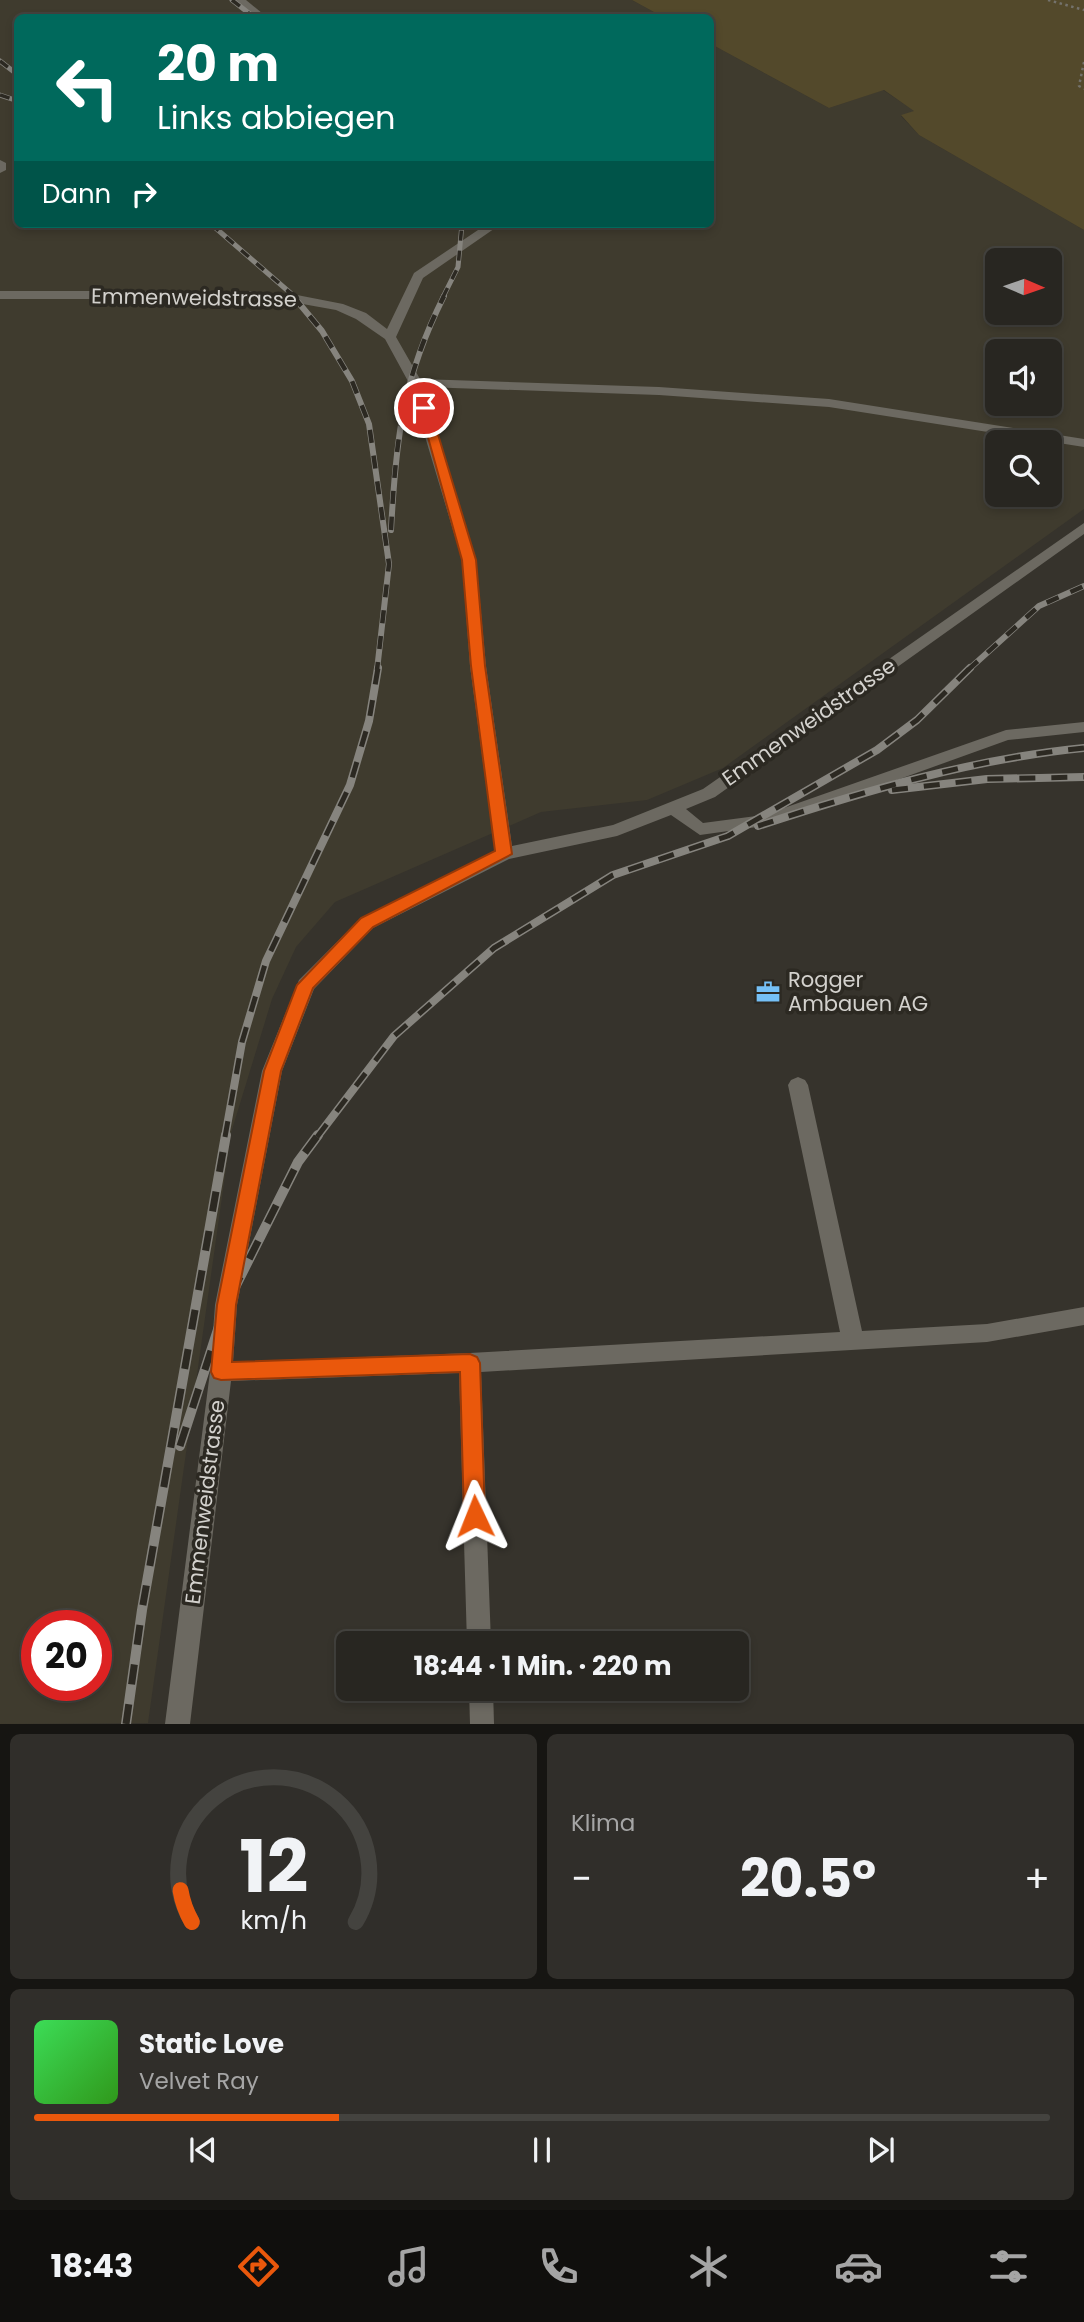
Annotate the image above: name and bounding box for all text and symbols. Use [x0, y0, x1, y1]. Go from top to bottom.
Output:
text: 20 m [157, 30, 279, 98]
icon: left [42, 42, 133, 133]
text: Links abbiegen [157, 95, 395, 140]
icon: right [125, 175, 163, 213]
text: Dann [42, 176, 111, 212]
north arrow [985, 248, 1062, 326]
map controls [985, 248, 1062, 507]
street label: Emmenweidstrasse [91, 281, 297, 314]
button: sound [985, 339, 1062, 416]
pin [394, 378, 454, 438]
icon: arrive [405, 389, 443, 427]
button: search [985, 430, 1062, 507]
street label: Emmenweidstrasse [716, 651, 901, 792]
place label: Rogger Ambauen AG [788, 965, 928, 1018]
office icon: Rogger Ambauen AG [754, 978, 782, 1006]
street label: Emmenweidstrasse [178, 1398, 231, 1606]
position arrow [438, 1479, 512, 1553]
speed limit sign: 20 [21, 1610, 112, 1701]
text: 18:44 · 1 Min. · 220 m [413, 1648, 672, 1684]
text: Klima [571, 1807, 635, 1839]
text: 12 [239, 1817, 308, 1918]
text: 20.5° [740, 1842, 876, 1915]
text: − [571, 1852, 592, 1905]
text: + [1024, 1852, 1050, 1905]
text: km/h [240, 1903, 307, 1938]
text: Static Love [139, 2026, 284, 2062]
text: Velvet Ray [139, 2065, 259, 2097]
icon: previous [184, 2131, 222, 2169]
icon: pause [523, 2131, 561, 2169]
icon: next [862, 2131, 900, 2169]
icon: directions [234, 2242, 283, 2291]
icon: music [384, 2242, 433, 2291]
icon: phone [534, 2242, 583, 2291]
icon: climate [684, 2242, 733, 2291]
icon: car [834, 2242, 883, 2291]
icon: filters [984, 2242, 1033, 2291]
text: 18:43 [51, 2243, 133, 2288]

